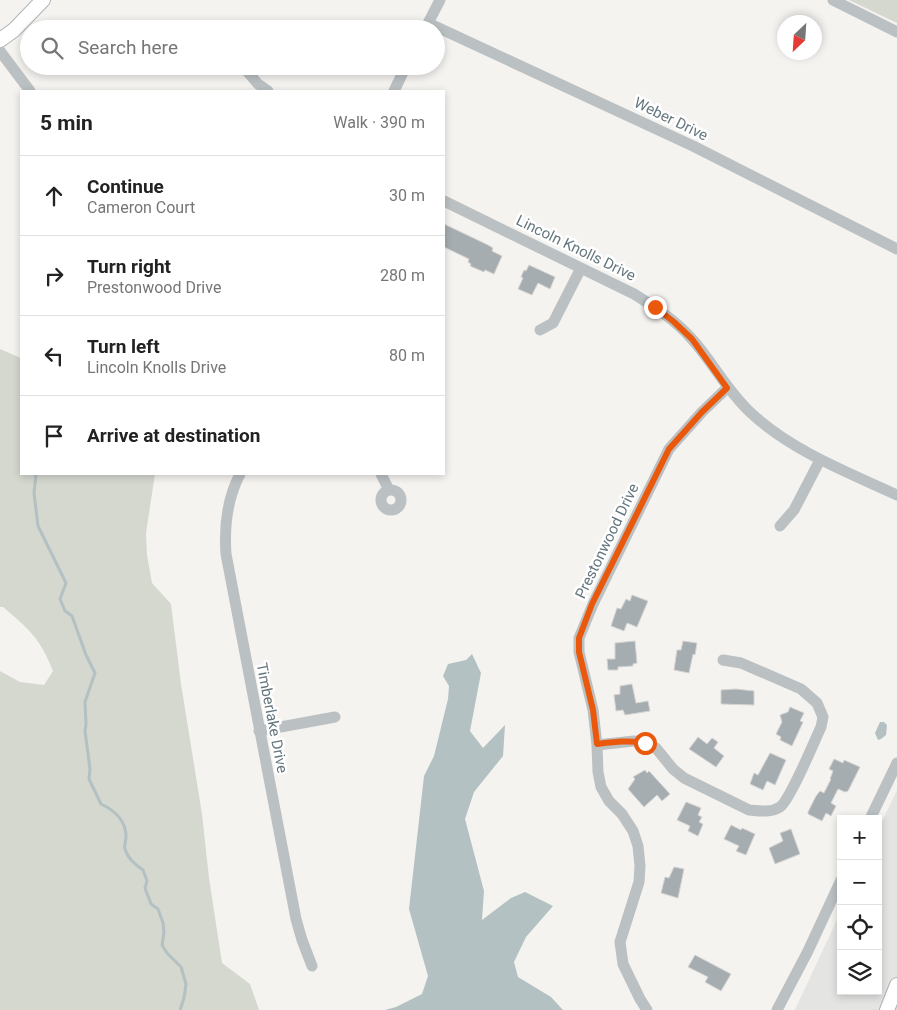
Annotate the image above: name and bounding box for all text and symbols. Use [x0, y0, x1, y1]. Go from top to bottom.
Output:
north arrow [777, 15, 822, 60]
search box [20, 20, 445, 75]
icon: search [38, 34, 66, 62]
text: Search here [78, 36, 178, 59]
street label: Weber Drive [631, 93, 711, 145]
text: 5 min [40, 111, 93, 135]
text: Walk · 390 m [333, 113, 425, 132]
text: Continue [87, 175, 164, 198]
icon: ahead [40, 182, 68, 210]
text: 30 m [389, 186, 425, 205]
text: Cameron Court [87, 198, 195, 217]
street label: Lincoln Knolls Drive [513, 211, 639, 285]
text: Turn right [87, 255, 171, 278]
icon: right [40, 262, 68, 290]
text: 280 m [380, 266, 425, 285]
text: Prestonwood Drive [87, 278, 221, 297]
route end [644, 296, 667, 319]
text: Turn left [87, 335, 160, 358]
icon: left [40, 342, 68, 370]
text: 80 m [389, 346, 425, 365]
text: Lincoln Knolls Drive [87, 358, 226, 377]
icon: arrive [40, 422, 68, 450]
text: Arrive at destination [87, 424, 260, 447]
street label: Prestonwood Drive [571, 480, 643, 602]
street label: Timberlake Drive [252, 661, 292, 775]
route start [634, 732, 657, 755]
map controls [837, 815, 882, 995]
button: + [837, 815, 882, 860]
button: − [837, 860, 882, 905]
button: locate [837, 905, 882, 950]
button: layers [837, 950, 882, 995]

